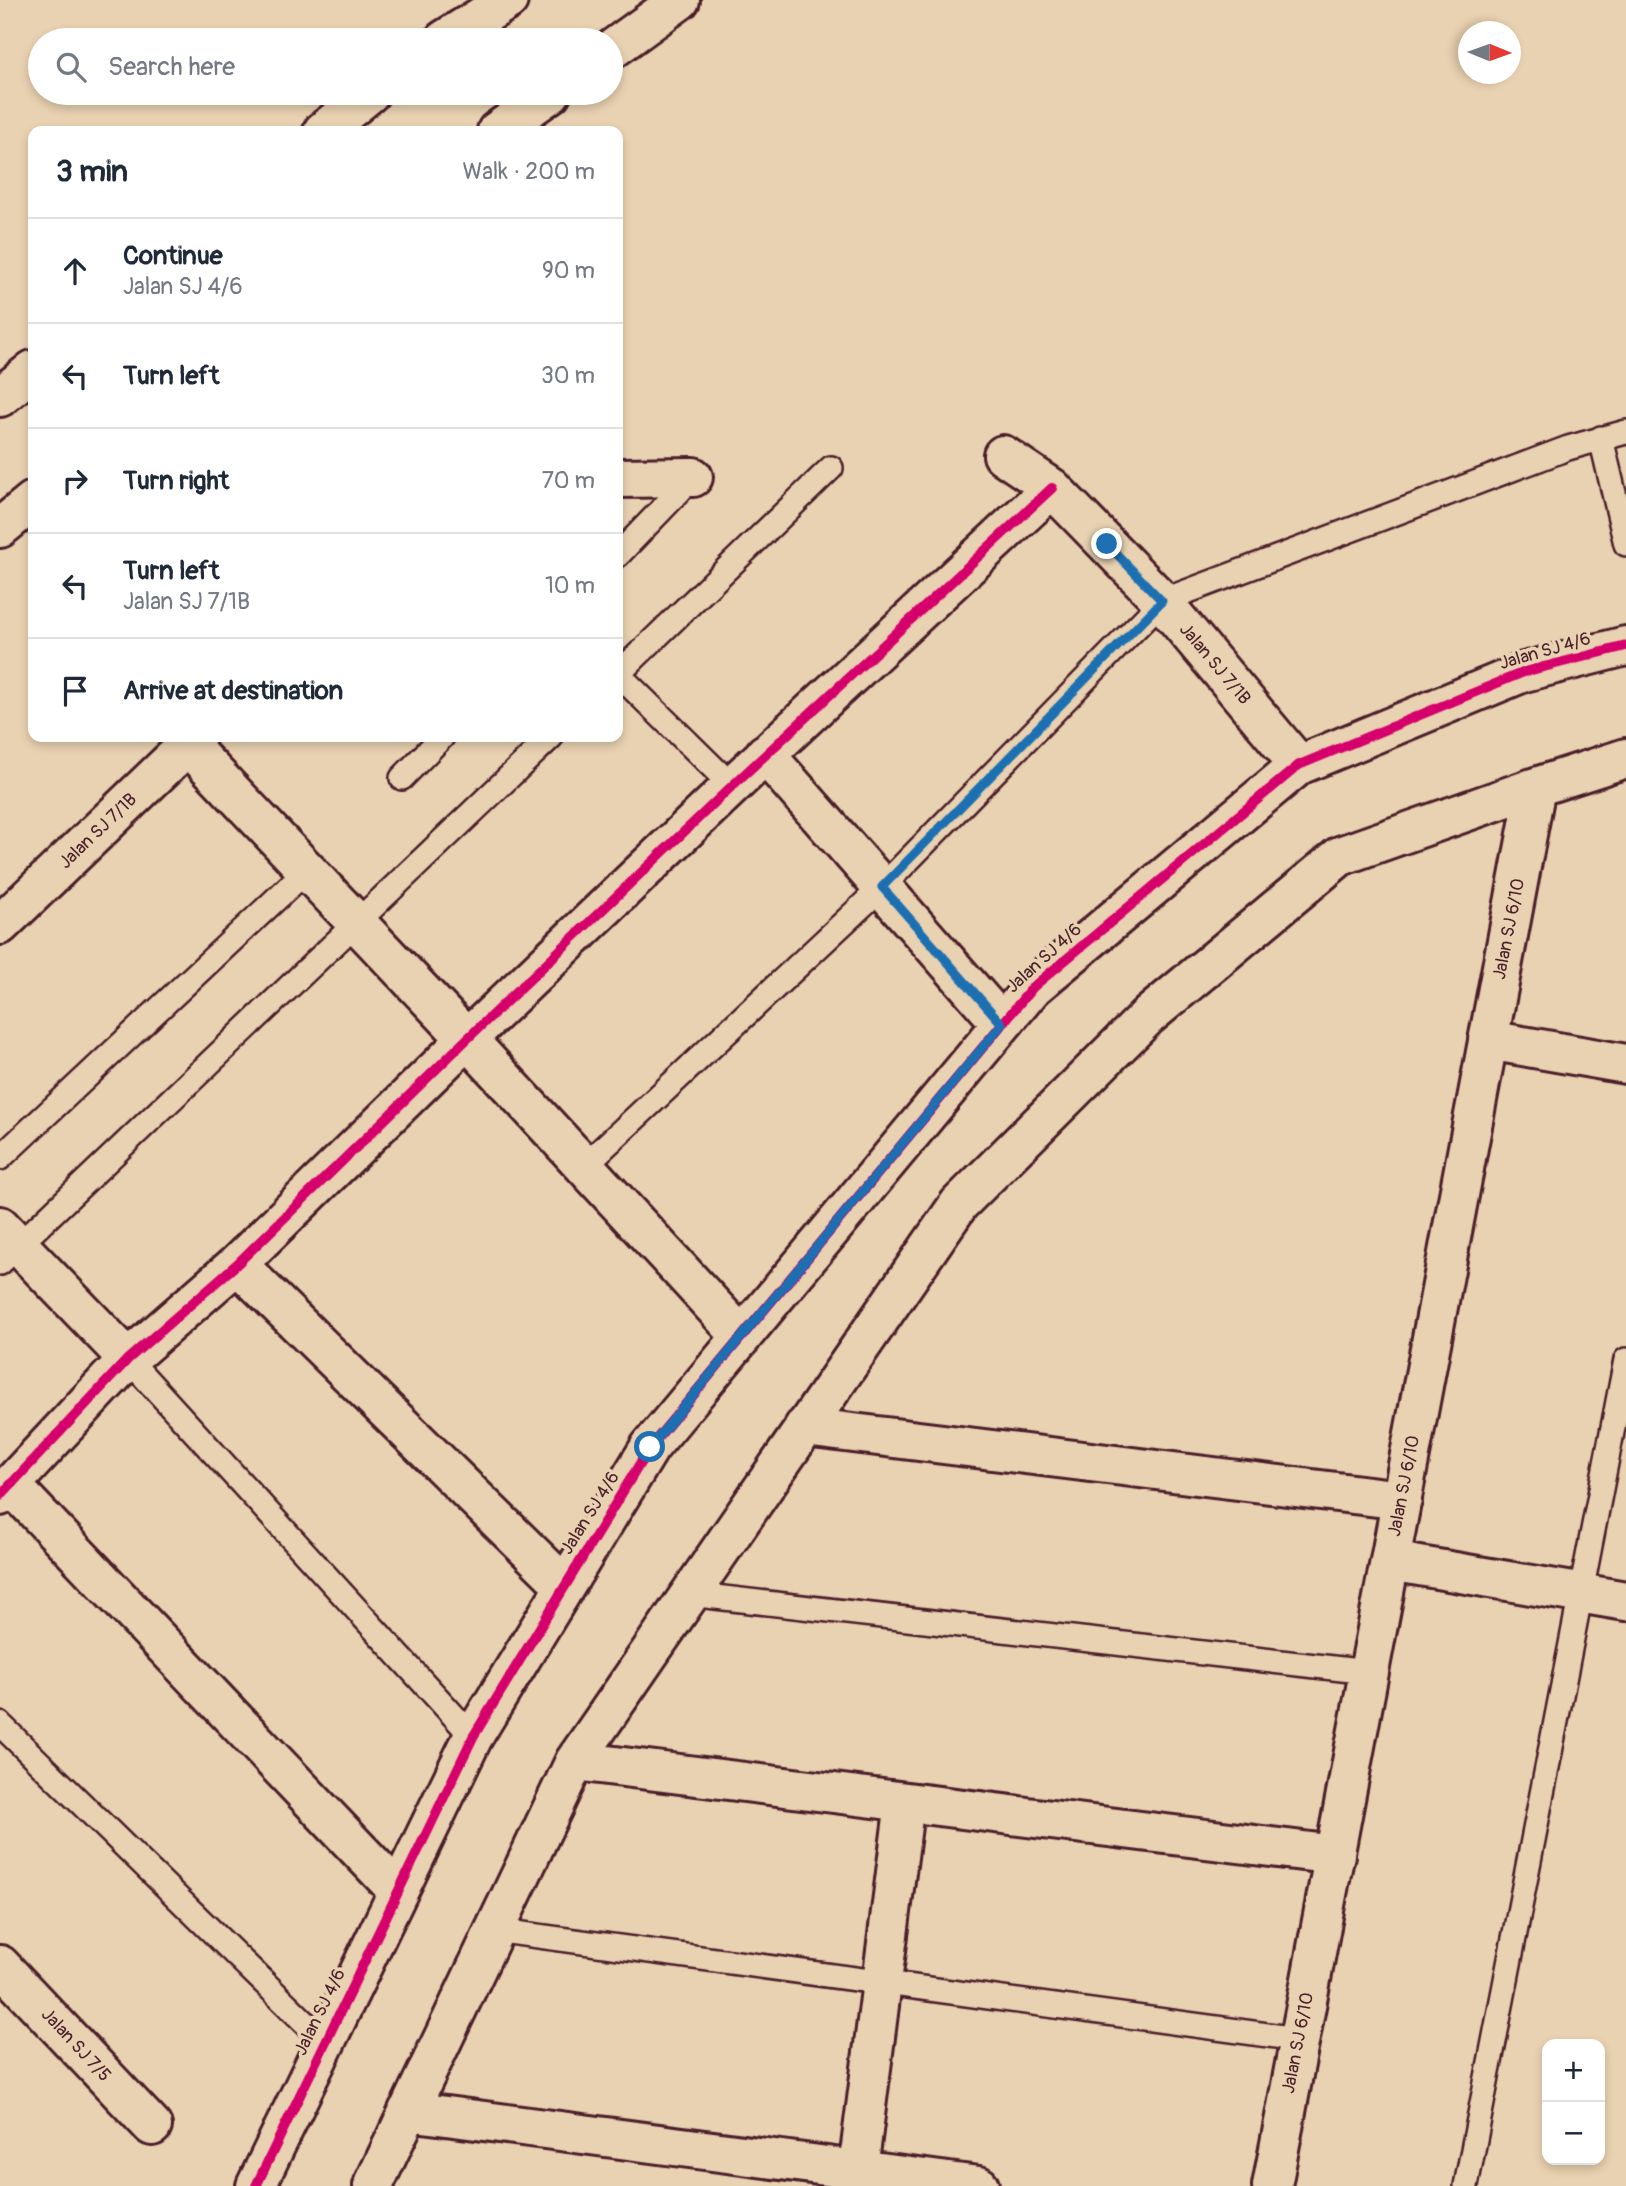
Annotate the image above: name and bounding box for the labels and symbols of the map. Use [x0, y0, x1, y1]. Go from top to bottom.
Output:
north arrow [1458, 21, 1521, 84]
route end [1091, 528, 1122, 559]
street label: Jalan SJ 7/1B [1174, 619, 1256, 709]
street label: Jalan SJ 4/6 [1497, 627, 1593, 675]
street label: Jalan SJ 7/1B [54, 788, 142, 874]
street label: Jalan SJ 6/10 [1488, 876, 1530, 982]
street label: Jalan SJ 4/6 [1002, 918, 1086, 998]
route start [634, 1431, 665, 1462]
street label: Jalan SJ 6/10 [1383, 1433, 1425, 1539]
street label: Jalan SJ 4/6 [555, 1467, 625, 1559]
street label: Jalan SJ 4/6 [289, 1965, 351, 2059]
street label: Jalan SJ 6/10 [1277, 1990, 1319, 2096]
street label: Jalan SJ 7/5 [36, 2004, 116, 2086]

